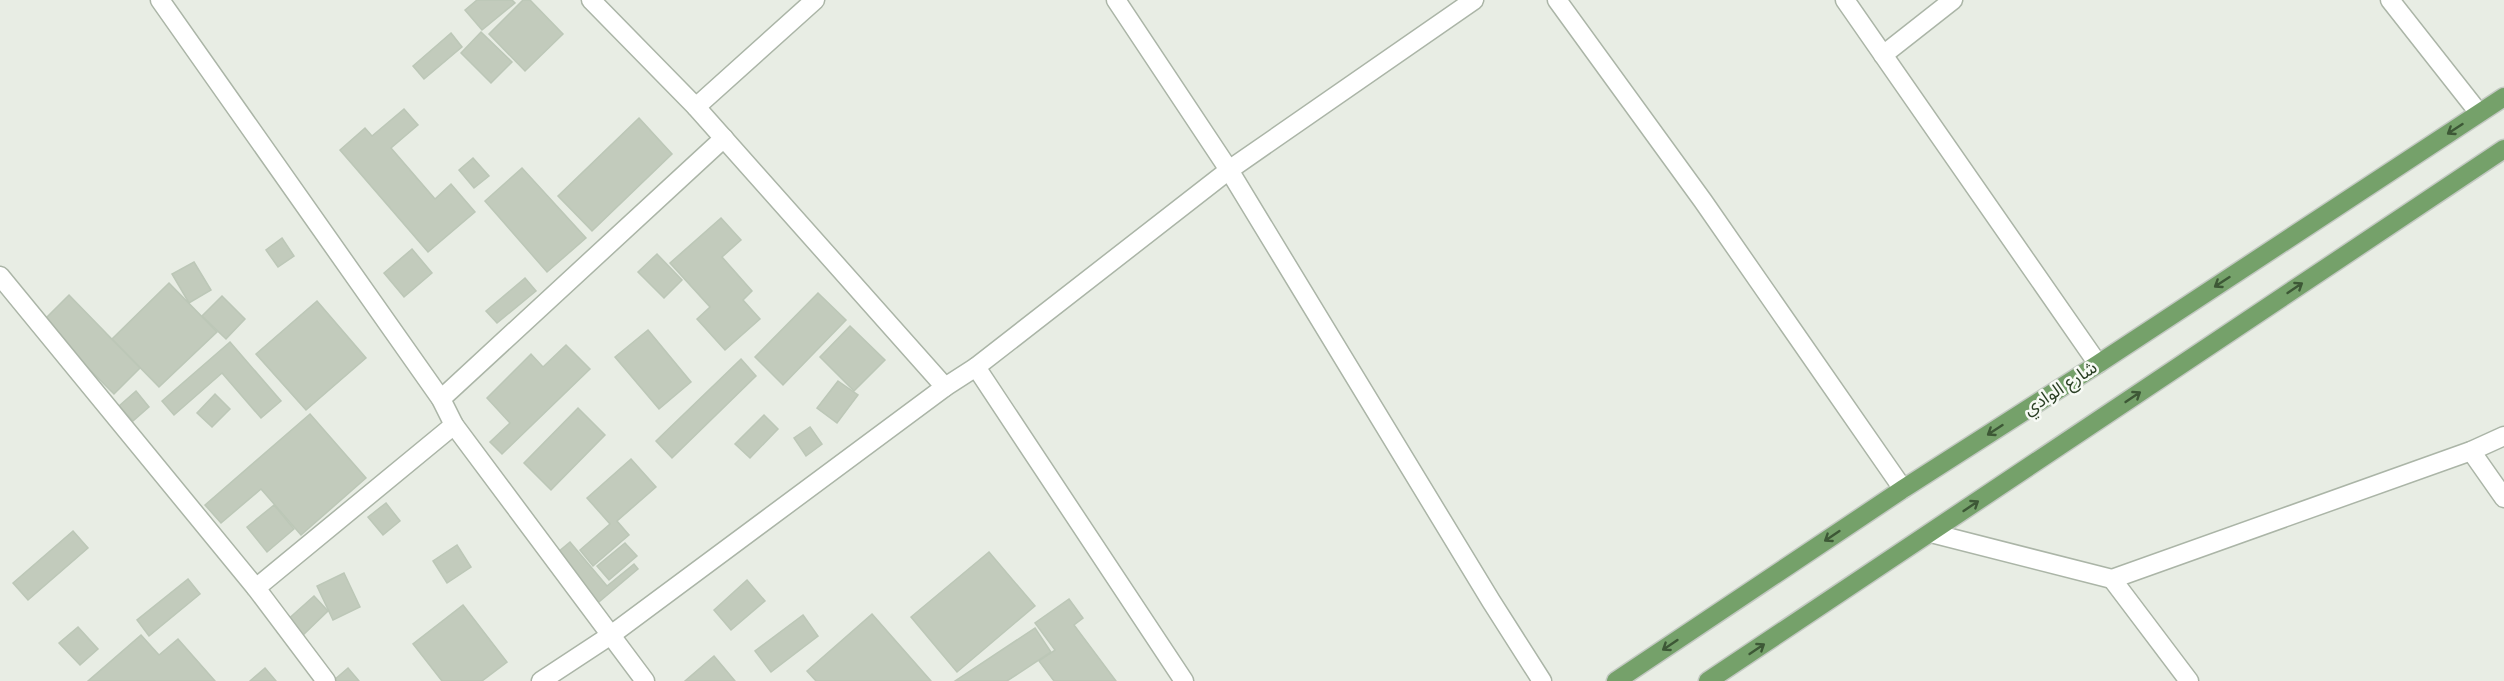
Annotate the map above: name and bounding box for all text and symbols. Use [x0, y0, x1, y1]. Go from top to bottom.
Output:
one-way arrow [2447, 123, 2464, 135]
one-way arrow [2214, 277, 2231, 289]
one-way arrow [2287, 282, 2304, 295]
street label: شارع الوادي [2019, 356, 2103, 423]
one-way arrow [2125, 391, 2141, 403]
one-way arrow [1987, 424, 2004, 436]
one-way arrow [1963, 500, 1979, 512]
one-way arrow [1824, 531, 1841, 543]
one-way arrow [1662, 639, 1679, 651]
one-way arrow [1748, 643, 1765, 655]

